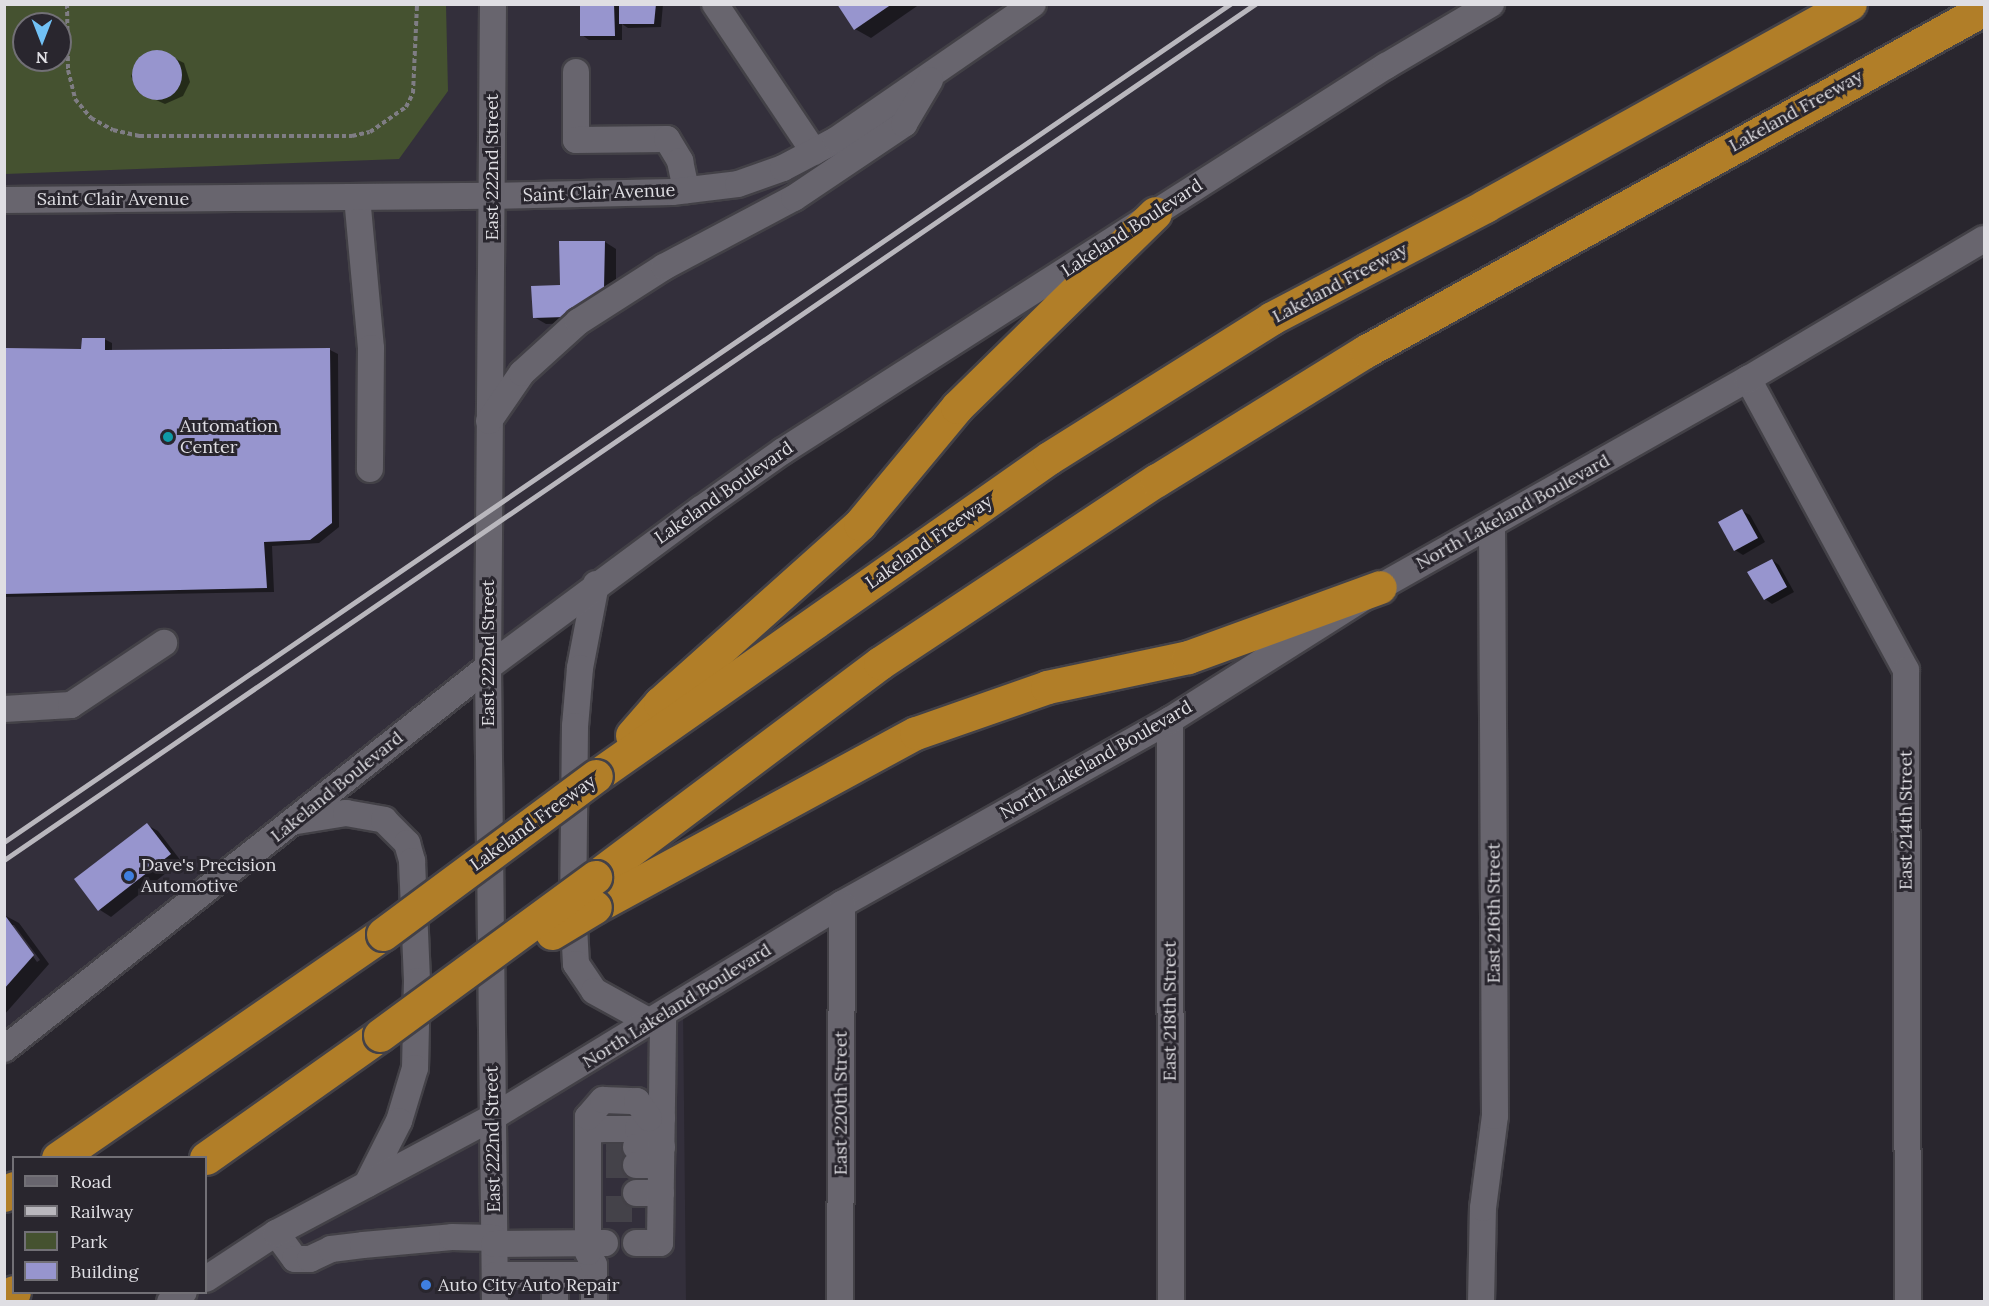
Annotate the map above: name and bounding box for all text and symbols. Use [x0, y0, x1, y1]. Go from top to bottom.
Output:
north arrow [12, 12, 72, 72]
text: N [36, 48, 48, 68]
street label: Lakeland Freeway [1725, 65, 1867, 157]
street label: East 222nd Street [481, 94, 503, 240]
street label: Lakeland Boulevard [1057, 174, 1207, 282]
street label: Saint Clair Avenue [522, 180, 676, 206]
street label: Saint Clair Avenue [37, 188, 189, 210]
street label: Lakeland Freeway [1269, 238, 1411, 328]
place label: Automation Center [180, 416, 278, 458]
marker: Automation Center [161, 430, 175, 444]
street label: Lakeland Boulevard [651, 437, 797, 549]
street label: North Lakeland Boulevard [1412, 450, 1614, 574]
street label: Lakeland Freeway [862, 490, 996, 594]
street label: East 222nd Street [477, 580, 499, 726]
street label: North Lakeland Boulevard [996, 696, 1196, 824]
street label: Lakeland Boulevard [267, 727, 407, 847]
street label: East 214th Street [1895, 750, 1917, 890]
street label: Lakeland Freeway [466, 770, 600, 876]
street label: East 216th Street [1483, 843, 1505, 983]
place label: Dave's Precision Automotive [141, 855, 277, 898]
marker: Dave's Precision Automotive [122, 869, 136, 883]
street label: North Lakeland Boulevard [579, 939, 775, 1073]
street label: East 218th Street [1159, 941, 1181, 1081]
street label: East 220th Street [830, 1031, 852, 1175]
street label: East 222nd Street [481, 1065, 505, 1213]
legend [12, 1156, 207, 1294]
text: Road [70, 1170, 112, 1193]
text: Railway [70, 1200, 133, 1223]
text: Park [70, 1230, 107, 1253]
text: Building [70, 1260, 138, 1283]
place label: Auto City Auto Repair [438, 1274, 619, 1296]
marker: Auto City Auto Repair [419, 1278, 433, 1292]

